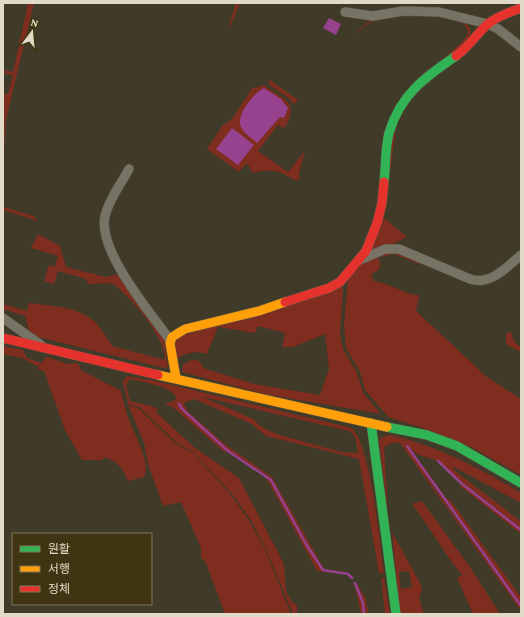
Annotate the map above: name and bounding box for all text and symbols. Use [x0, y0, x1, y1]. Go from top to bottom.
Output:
north arrow [12, 12, 52, 52]
text: N [29, 16, 40, 29]
legend [12, 533, 152, 605]
text: 원활 [48, 542, 70, 556]
text: 서행 [48, 562, 70, 576]
text: 정체 [48, 582, 70, 596]

